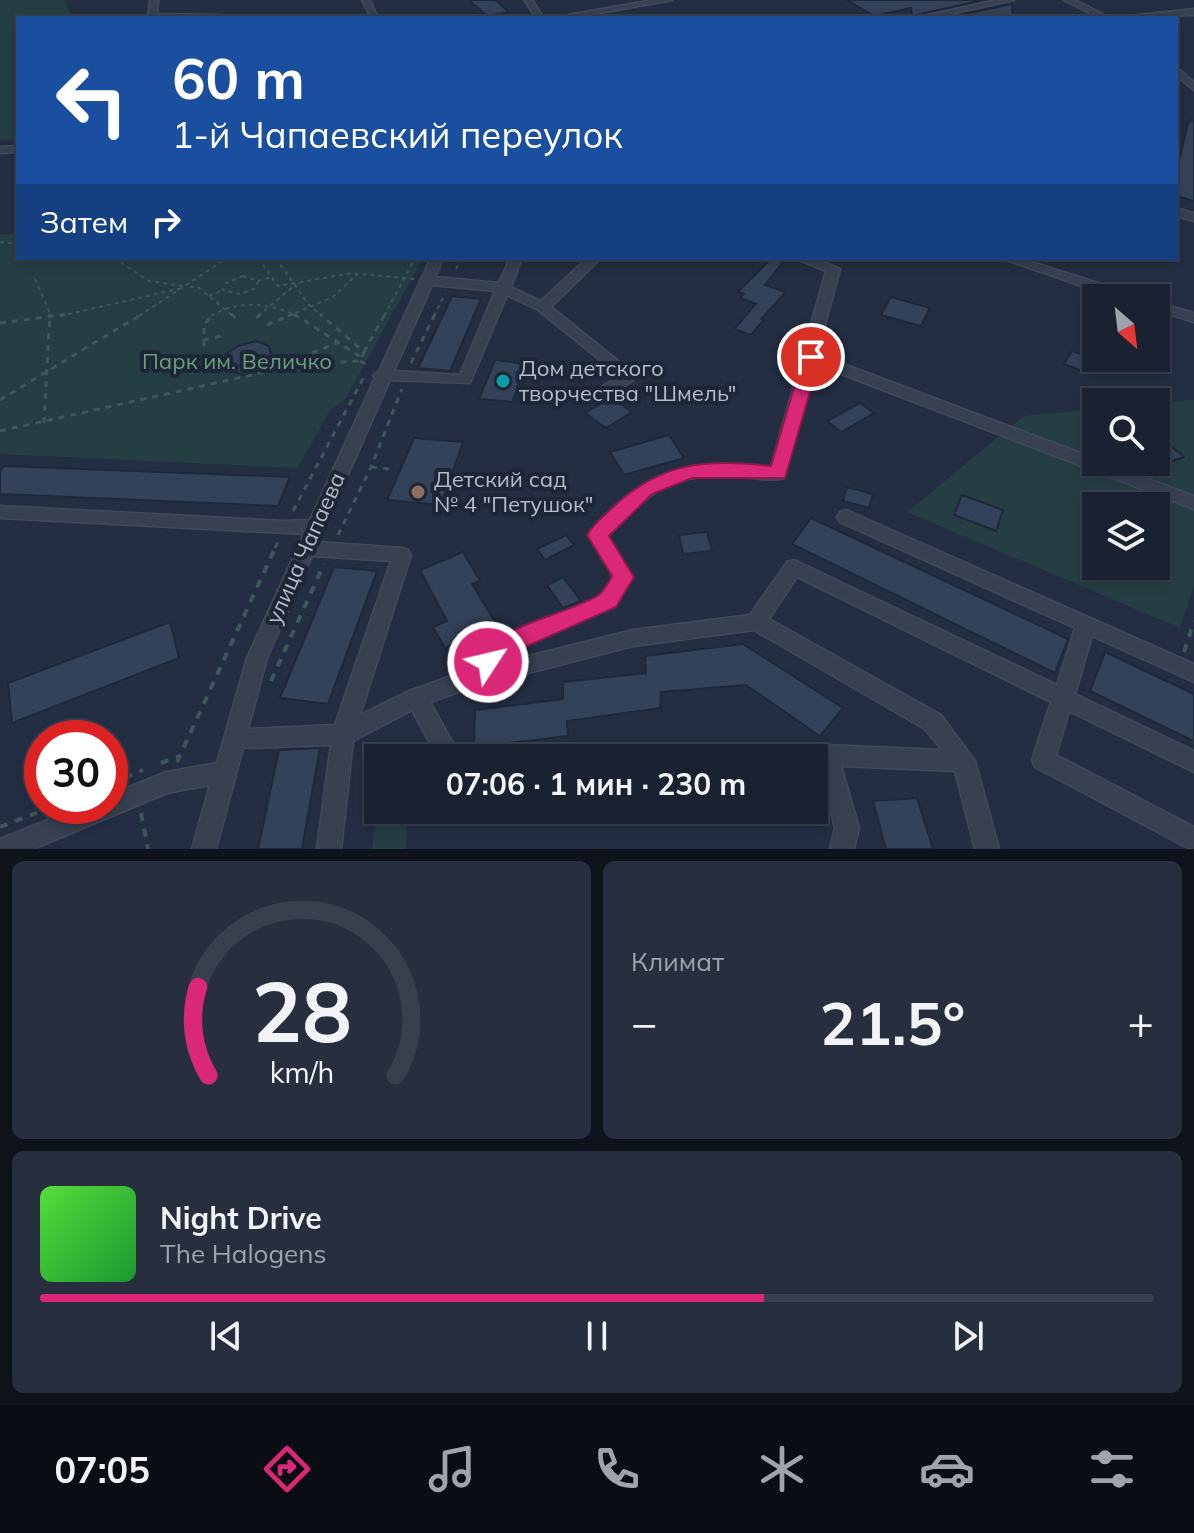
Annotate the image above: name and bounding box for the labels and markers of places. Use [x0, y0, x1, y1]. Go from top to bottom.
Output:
pin [777, 323, 845, 391]
place label: Дом детского творчества "Шмель" [519, 354, 736, 407]
marker: Дом детского творчества "Шмель" [494, 372, 512, 390]
place label: Детский сад № 4 "Петушок" [434, 465, 593, 518]
marker: Детский сад № 4 "Петушок" [409, 483, 427, 501]

